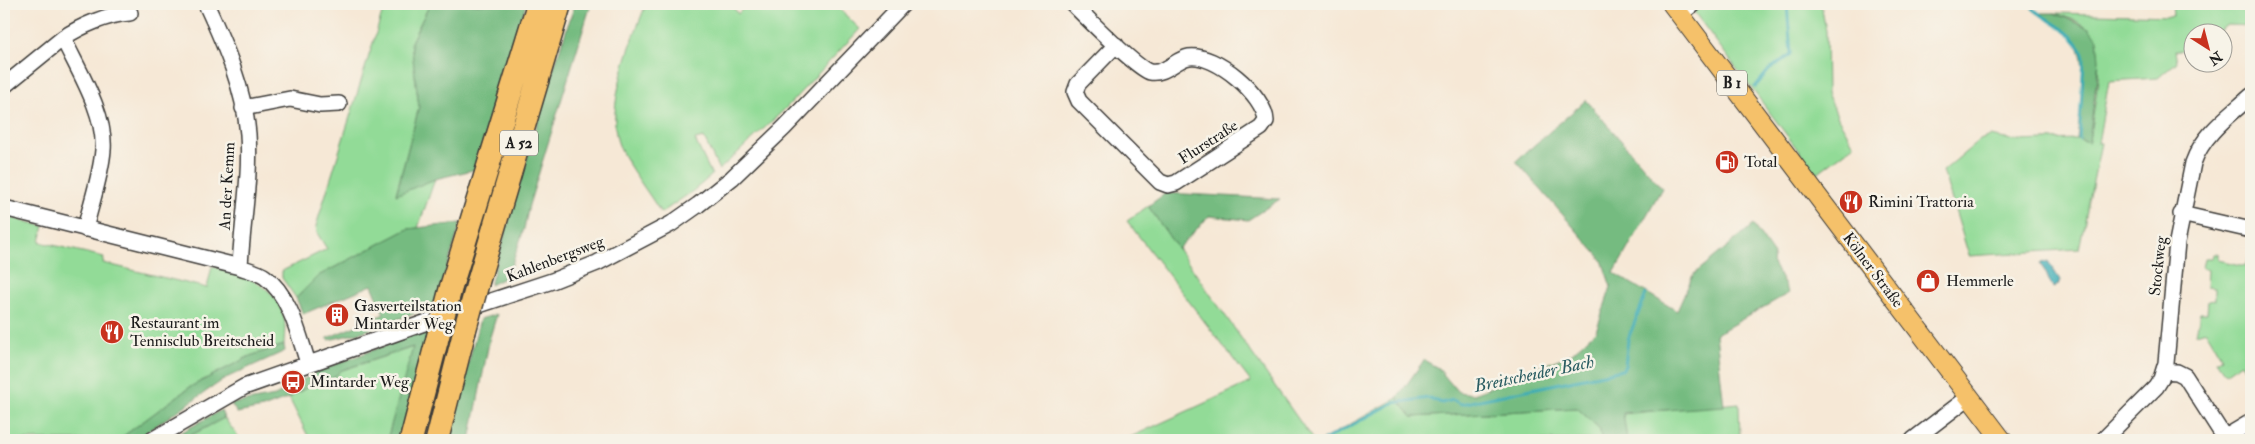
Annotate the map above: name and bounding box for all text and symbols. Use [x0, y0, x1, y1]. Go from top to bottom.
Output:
north arrow [2182, 22, 2232, 72]
text: N [2205, 47, 2226, 69]
road number: B 1 [1717, 70, 1747, 96]
street label: Flurstraße [1175, 115, 1242, 169]
road number: A 52 [500, 130, 538, 156]
street label: An der Kemm [215, 141, 239, 232]
fuel station icon: Total [1714, 149, 1740, 175]
place label: Total [1744, 152, 1777, 172]
restaurant icon: Rimini Trattoria [1838, 189, 1864, 215]
place label: Rimini Trattoria [1868, 192, 1974, 212]
street label: Kölner Straße [1838, 229, 1908, 312]
street label: Kahlenbergsweg [503, 231, 608, 287]
street label: Stockweg [2145, 234, 2171, 297]
shop icon: Hemmerle [1915, 268, 1941, 294]
place label: Hemmerle [1946, 271, 2014, 291]
place label: Gasverteilstation Mintarder Weg [354, 296, 462, 334]
building icon: Gasverteilstation Mintarder Weg [324, 302, 350, 328]
place label: Restaurant im Tennisclub Breitscheid [130, 313, 274, 351]
restaurant icon: Restaurant im Tennisclub Breitscheid [99, 319, 125, 345]
water label: Breitscheider Bach [1471, 350, 1596, 398]
bus stop icon: Mintarder Weg [280, 369, 306, 395]
place label: Mintarder Weg [310, 372, 410, 392]

